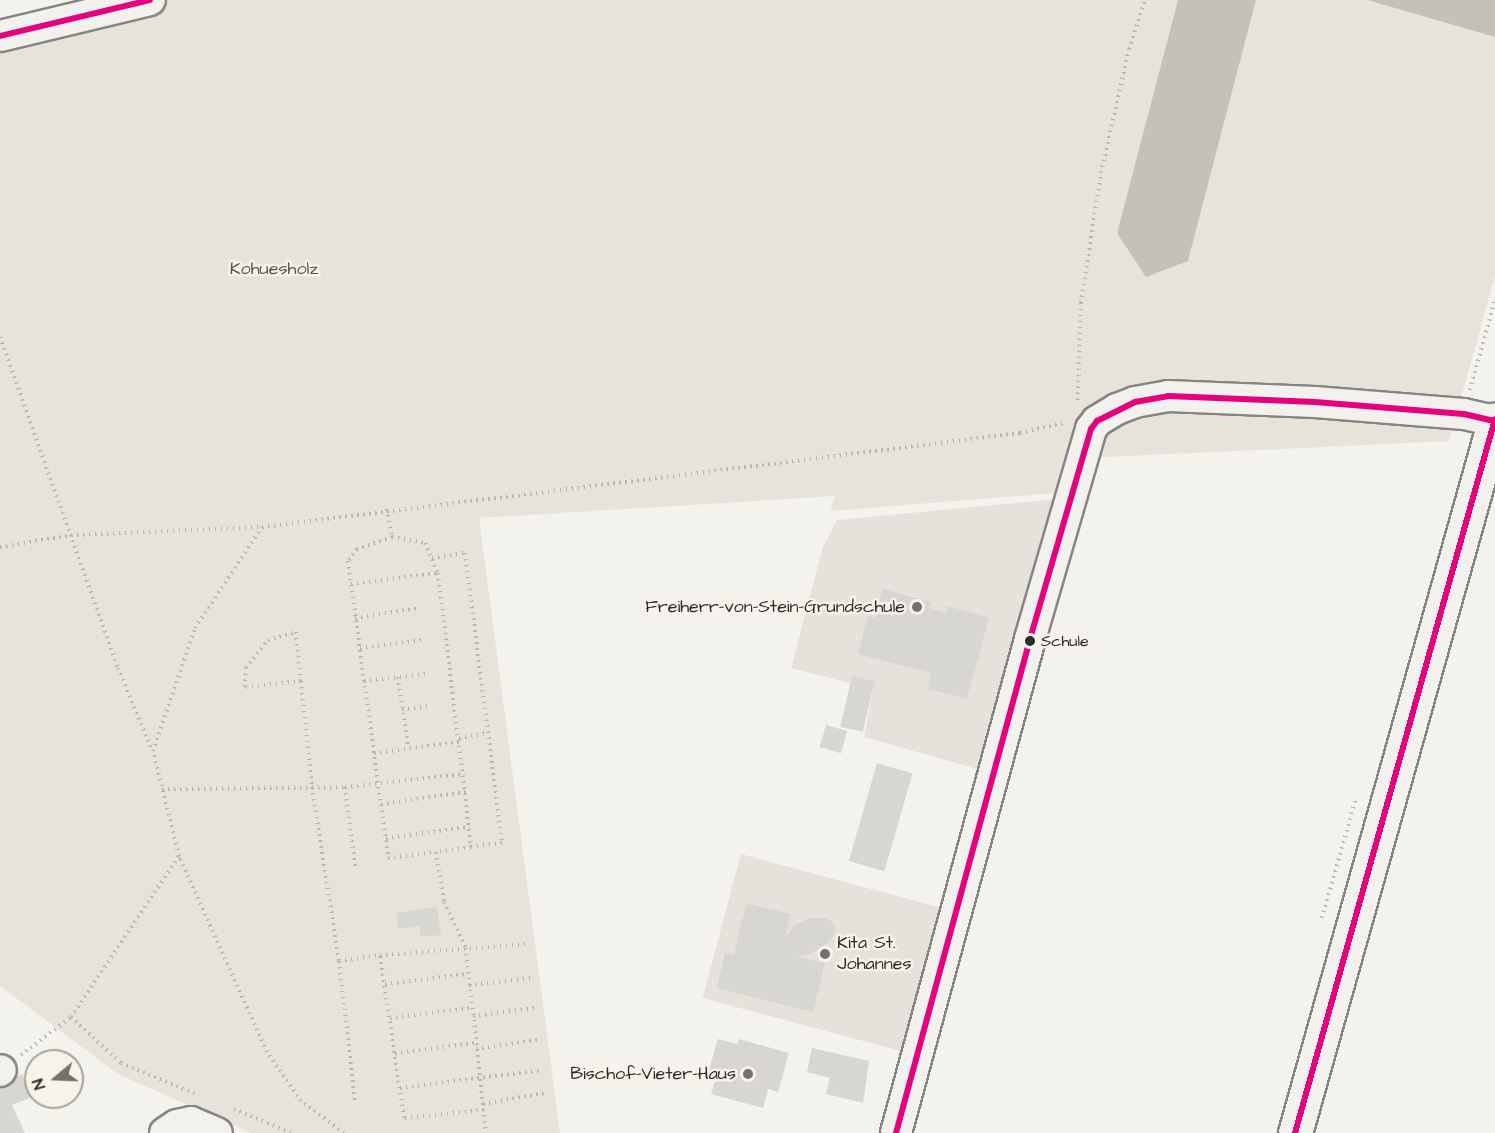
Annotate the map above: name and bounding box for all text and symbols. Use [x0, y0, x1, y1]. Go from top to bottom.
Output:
park label: Kohuesholz [230, 258, 318, 280]
place label: Freiherr-von-Stein-Grundschule [645, 596, 905, 618]
marker: Freiherr-von-Stein-Grundschule [910, 600, 924, 614]
place label: Schule [1041, 631, 1089, 651]
marker: Schule [1024, 635, 1036, 647]
place label: Kita St. Johannes [837, 933, 911, 976]
marker: Kita St. Johannes [818, 947, 832, 961]
north arrow [24, 1049, 84, 1109]
place label: Bischof-Vieter-Haus [570, 1063, 736, 1085]
marker: Bischof-Vieter-Haus [741, 1067, 755, 1081]
text: N [27, 1076, 51, 1093]

